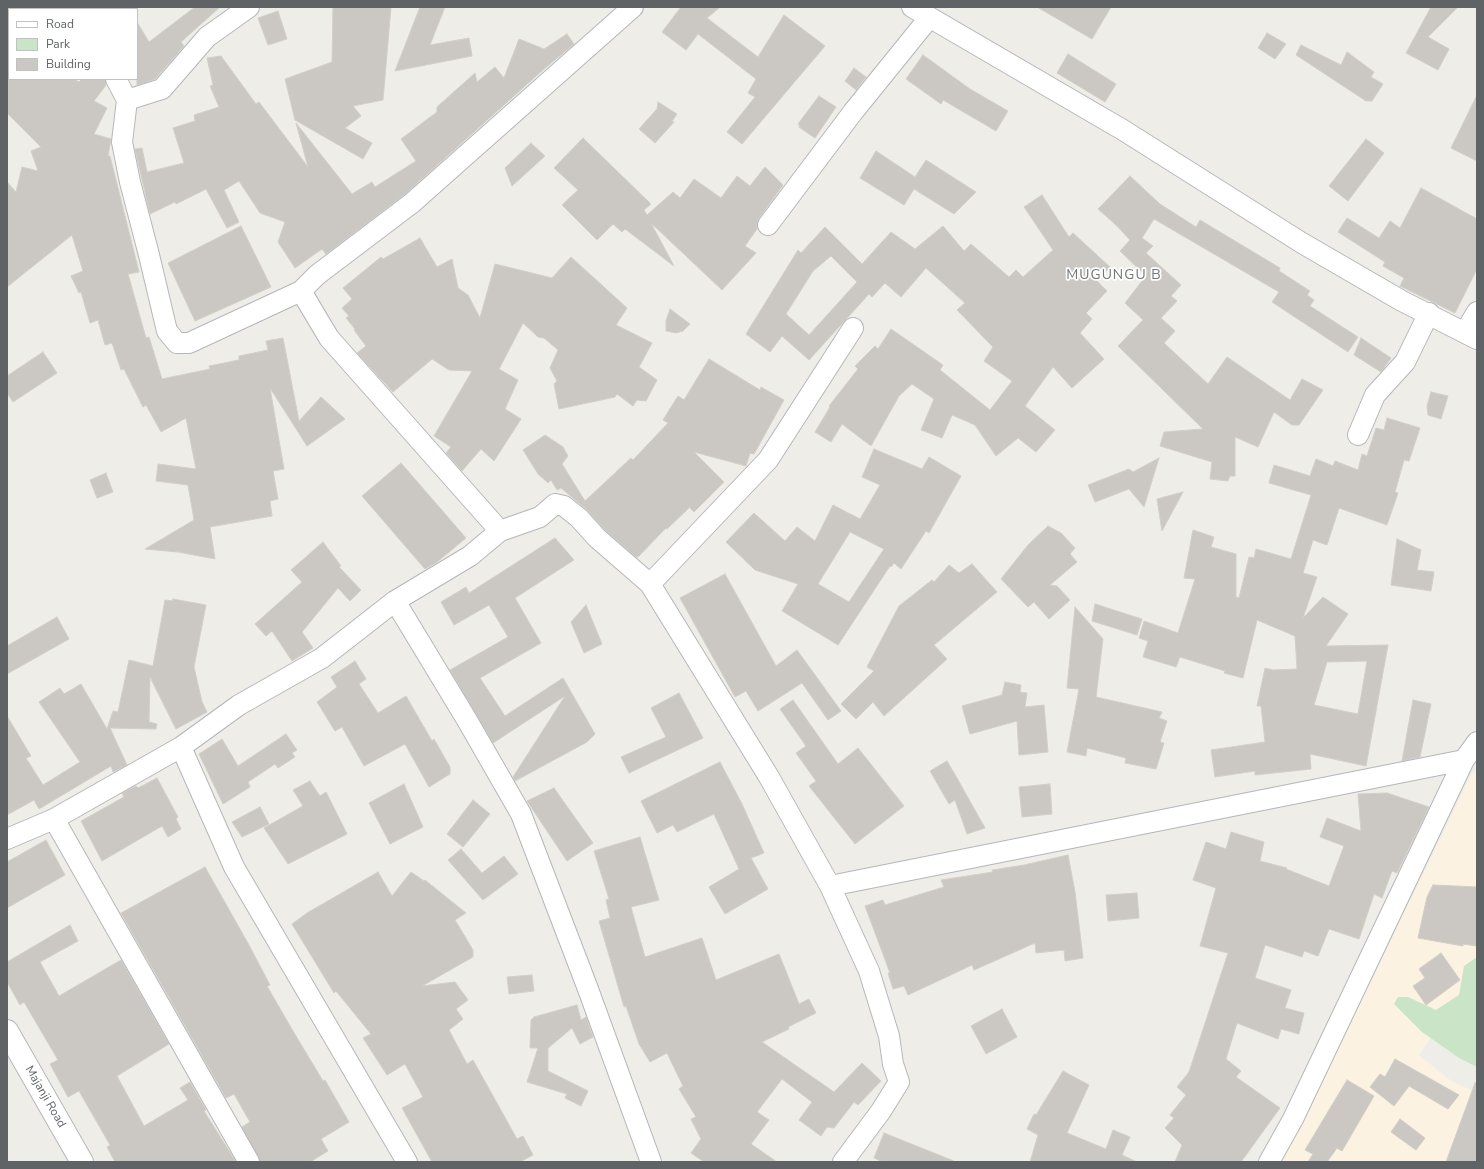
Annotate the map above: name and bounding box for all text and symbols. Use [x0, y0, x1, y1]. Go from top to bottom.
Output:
legend [8, 8, 138, 80]
text: Road [46, 16, 74, 32]
text: Park [46, 36, 70, 52]
text: Building [46, 56, 91, 72]
district label: MUGUNGU B [1066, 268, 1162, 284]
street label: Majanji Road [21, 1063, 69, 1131]

